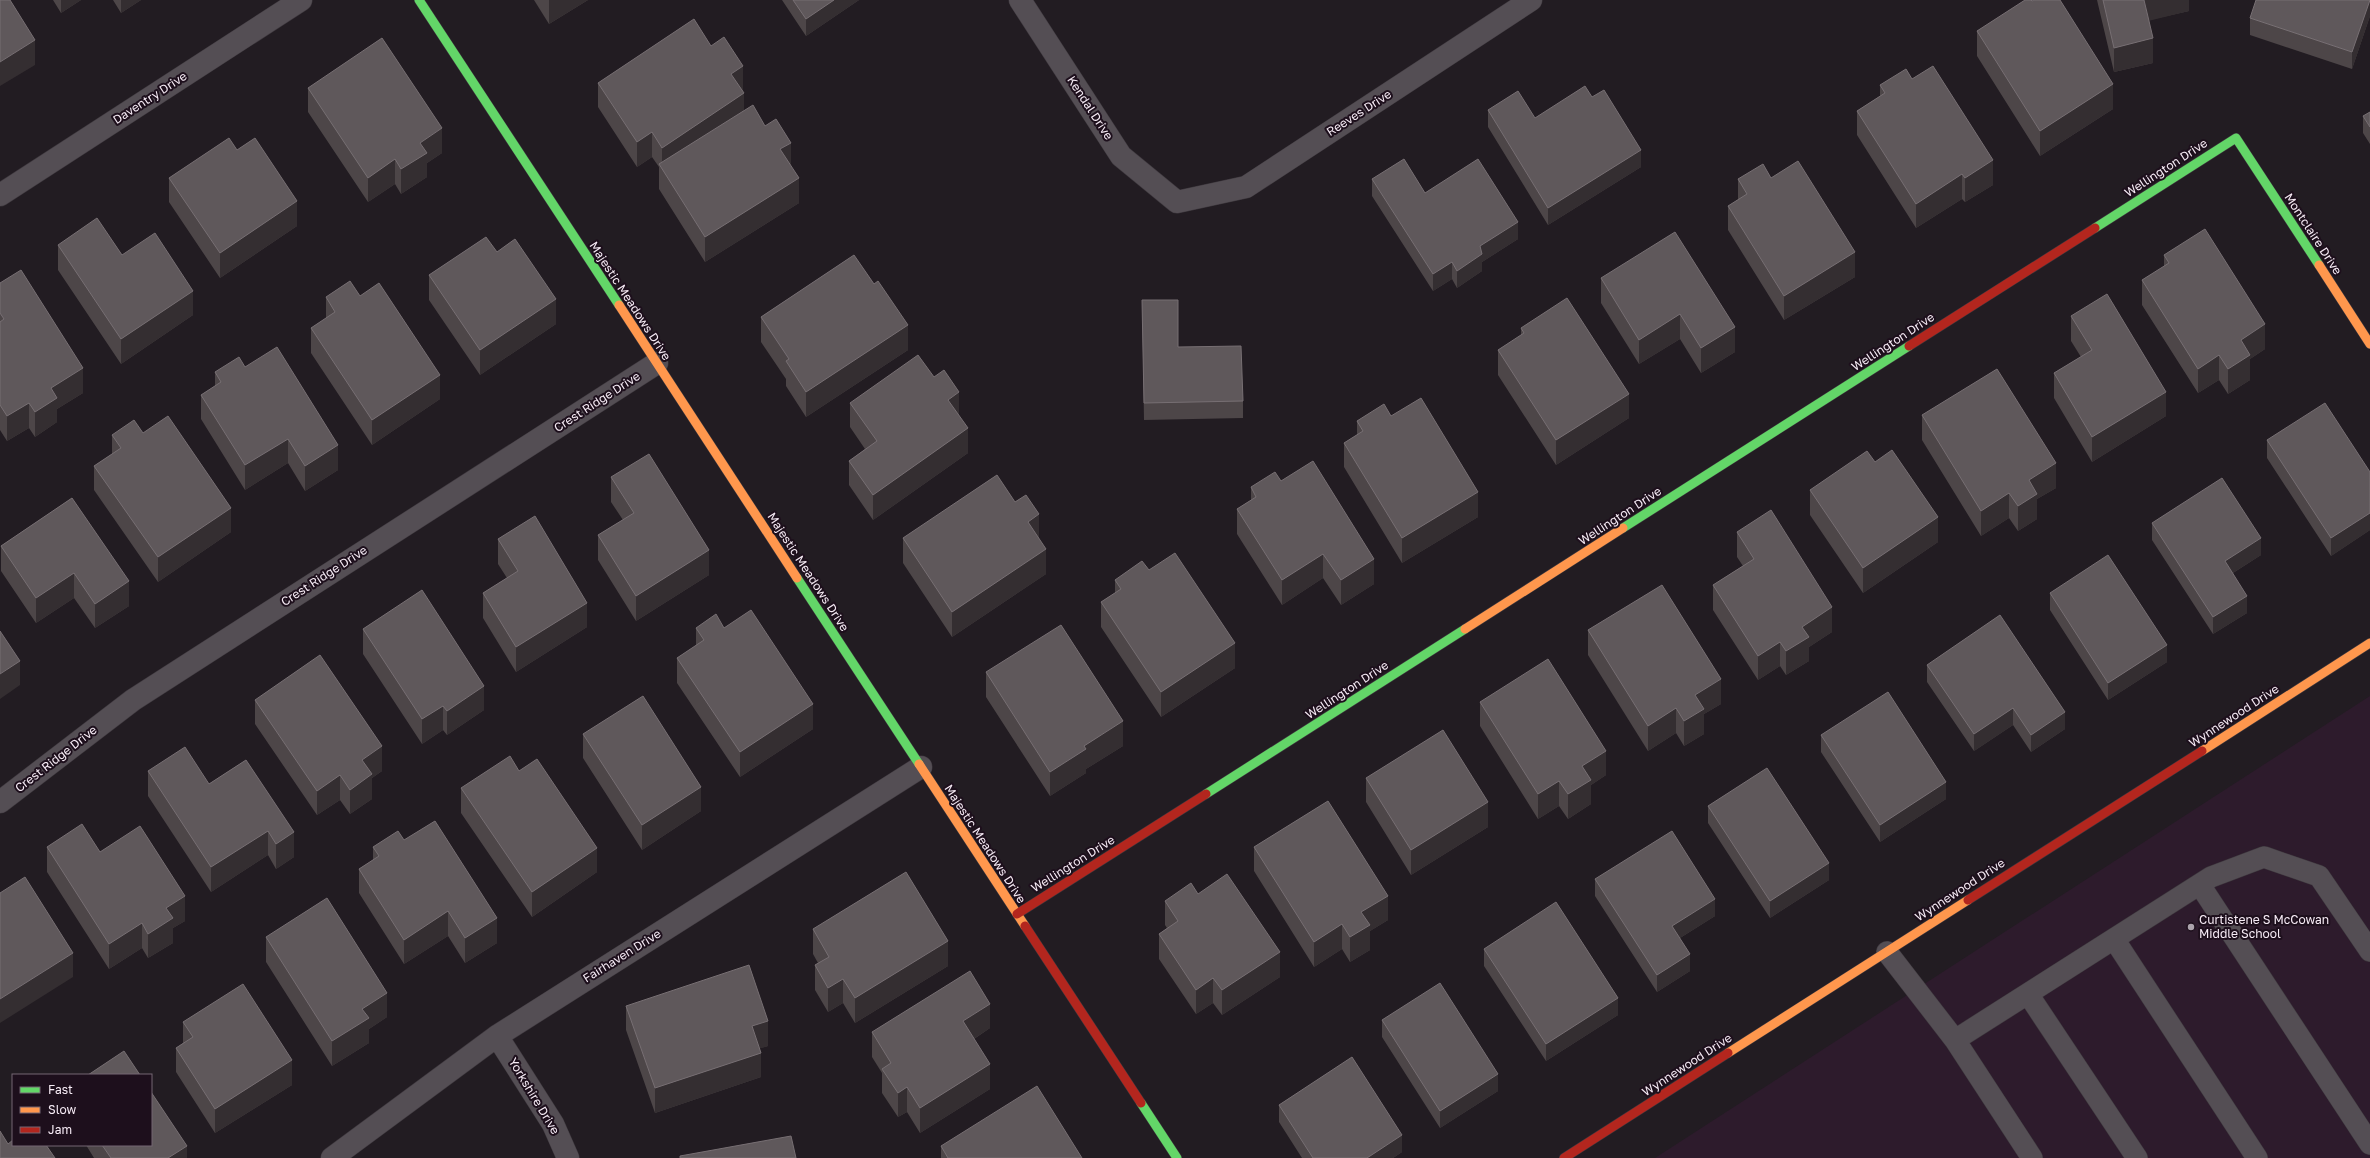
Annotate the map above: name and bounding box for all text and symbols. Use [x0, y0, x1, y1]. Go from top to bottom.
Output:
street label: Daventry Drive [110, 68, 189, 127]
street label: Kendal Drive [1064, 73, 1117, 143]
street label: Reeves Drive [1324, 86, 1394, 139]
street label: Wellington Drive [2121, 135, 2210, 200]
street label: Montclaire Drive [2281, 190, 2345, 277]
street label: Majestic Meadows Drive [586, 239, 674, 363]
street label: Wellington Drive [1848, 309, 1937, 374]
street label: Crest Ridge Drive [551, 368, 643, 435]
street label: Wellington Drive [1575, 483, 1664, 548]
street label: Majestic Meadows Drive [764, 510, 852, 634]
street label: Crest Ridge Drive [278, 542, 370, 609]
street label: Wellington Drive [1302, 657, 1391, 722]
street label: Wynnewood Drive [2186, 681, 2281, 750]
street label: Crest Ridge Drive [12, 722, 100, 795]
street label: Majestic Meadows Drive [941, 782, 1029, 906]
street label: Wellington Drive [1028, 832, 1117, 895]
street label: Wynnewood Drive [1912, 855, 2007, 924]
place label: Curtistene S McCowan Middle School [2199, 912, 2329, 941]
marker: Curtistene S McCowan Middle School [2186, 922, 2196, 932]
street label: Fairhaven Drive [580, 926, 663, 986]
street label: Wynnewood Drive [1639, 1030, 1734, 1099]
street label: Yorkshire Drive [506, 1055, 563, 1137]
legend [12, 1074, 152, 1146]
text: Fast [48, 1082, 73, 1097]
text: Slow [48, 1102, 76, 1117]
text: Jam [48, 1122, 72, 1137]

